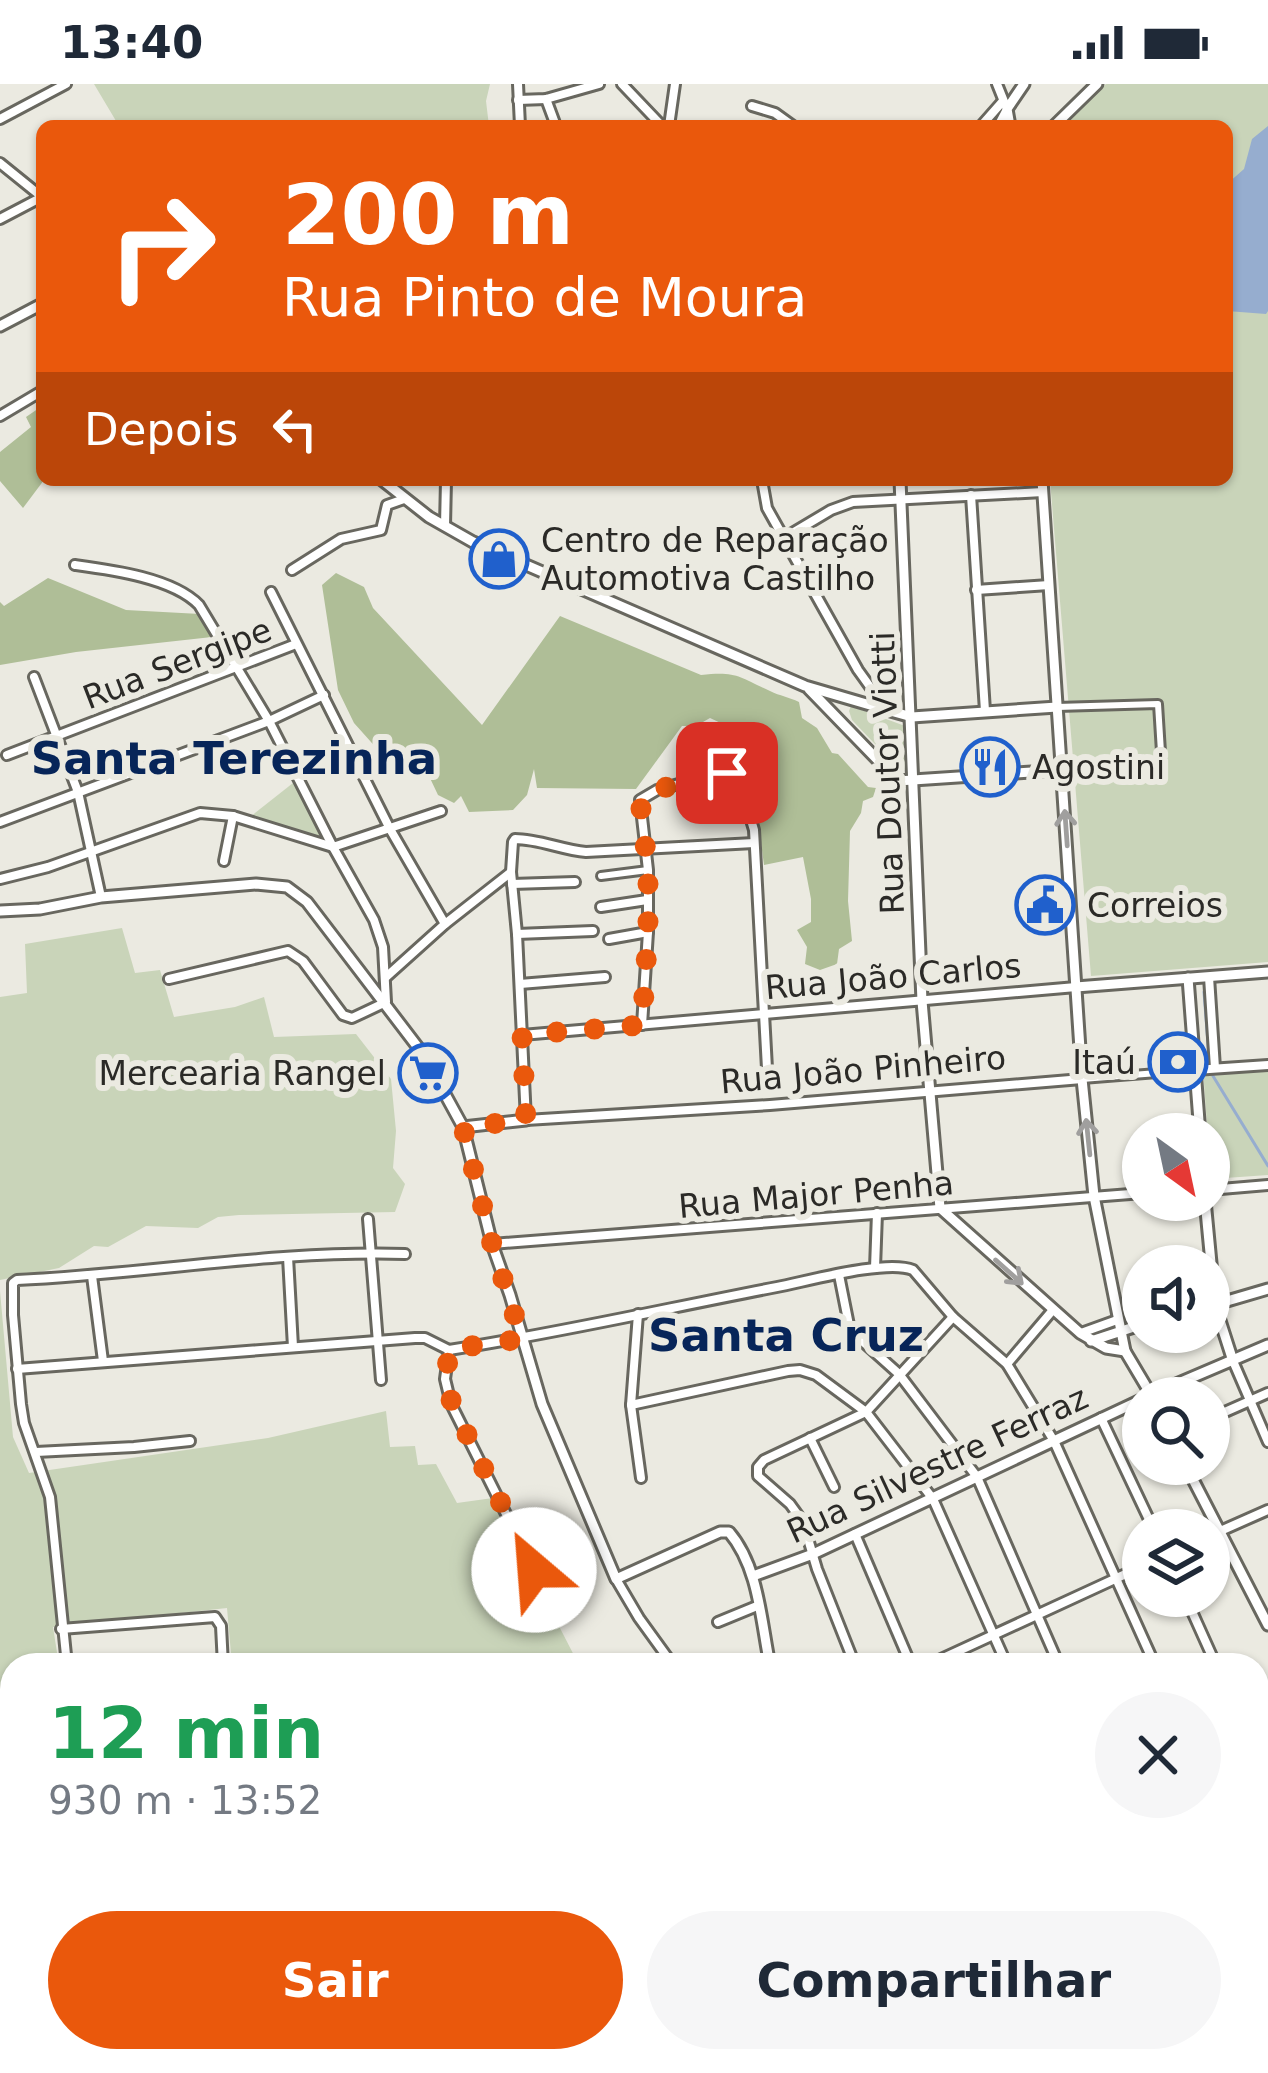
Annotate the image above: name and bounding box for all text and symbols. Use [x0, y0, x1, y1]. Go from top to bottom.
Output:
text: 13:40 [60, 16, 203, 69]
text: 200 m [282, 166, 574, 264]
icon: right [84, 168, 240, 324]
text: Rua Pinto de Moura [282, 266, 807, 329]
icon: left [262, 396, 328, 462]
text: Depois [84, 403, 238, 456]
place label: Centro de Reparação Automotiva Castilho [541, 521, 889, 598]
shop icon: Centro de Reparação Automotiva Castilho [468, 528, 530, 590]
street label: Rua Sergipe [77, 610, 277, 717]
street label: Rua Doutor Viotti [863, 631, 912, 915]
pin [676, 722, 778, 824]
district label: Santa Terezinha [31, 732, 437, 785]
restaurant icon: Agostini [959, 736, 1021, 798]
icon: arrive [694, 740, 760, 806]
place label: Agostini [1032, 748, 1165, 787]
one-way arrow [1054, 809, 1077, 848]
public building icon: Correios [1014, 874, 1076, 936]
place label: Correios [1087, 886, 1223, 925]
street label: Rua João Carlos [763, 946, 1023, 1007]
bank icon: Itaú [1147, 1031, 1209, 1093]
street label: Rua João Pinheiro [719, 1038, 1007, 1101]
supermarket icon: Mercearia Rangel [397, 1042, 459, 1104]
place label: Itaú [1072, 1043, 1136, 1082]
place label: Mercearia Rangel [99, 1054, 386, 1093]
north arrow [1122, 1113, 1230, 1221]
map controls [1122, 1113, 1230, 1617]
one-way arrow [1076, 1119, 1099, 1158]
street label: Rua Major Penha [677, 1163, 955, 1226]
button: sound [1122, 1245, 1230, 1353]
one-way arrow [993, 1258, 1023, 1285]
district label: Santa Cruz [648, 1309, 924, 1362]
button: search [1122, 1377, 1230, 1485]
street label: Rua Silvestre Ferraz [781, 1378, 1094, 1551]
position arrow [471, 1507, 597, 1633]
button: layers [1122, 1509, 1230, 1617]
text: 12 min [48, 1691, 324, 1775]
button: close [1095, 1692, 1221, 1818]
text: 930 m · 13:52 [48, 1778, 322, 1823]
button: Sair [48, 1911, 623, 2049]
button: Compartilhar [647, 1911, 1221, 2049]

